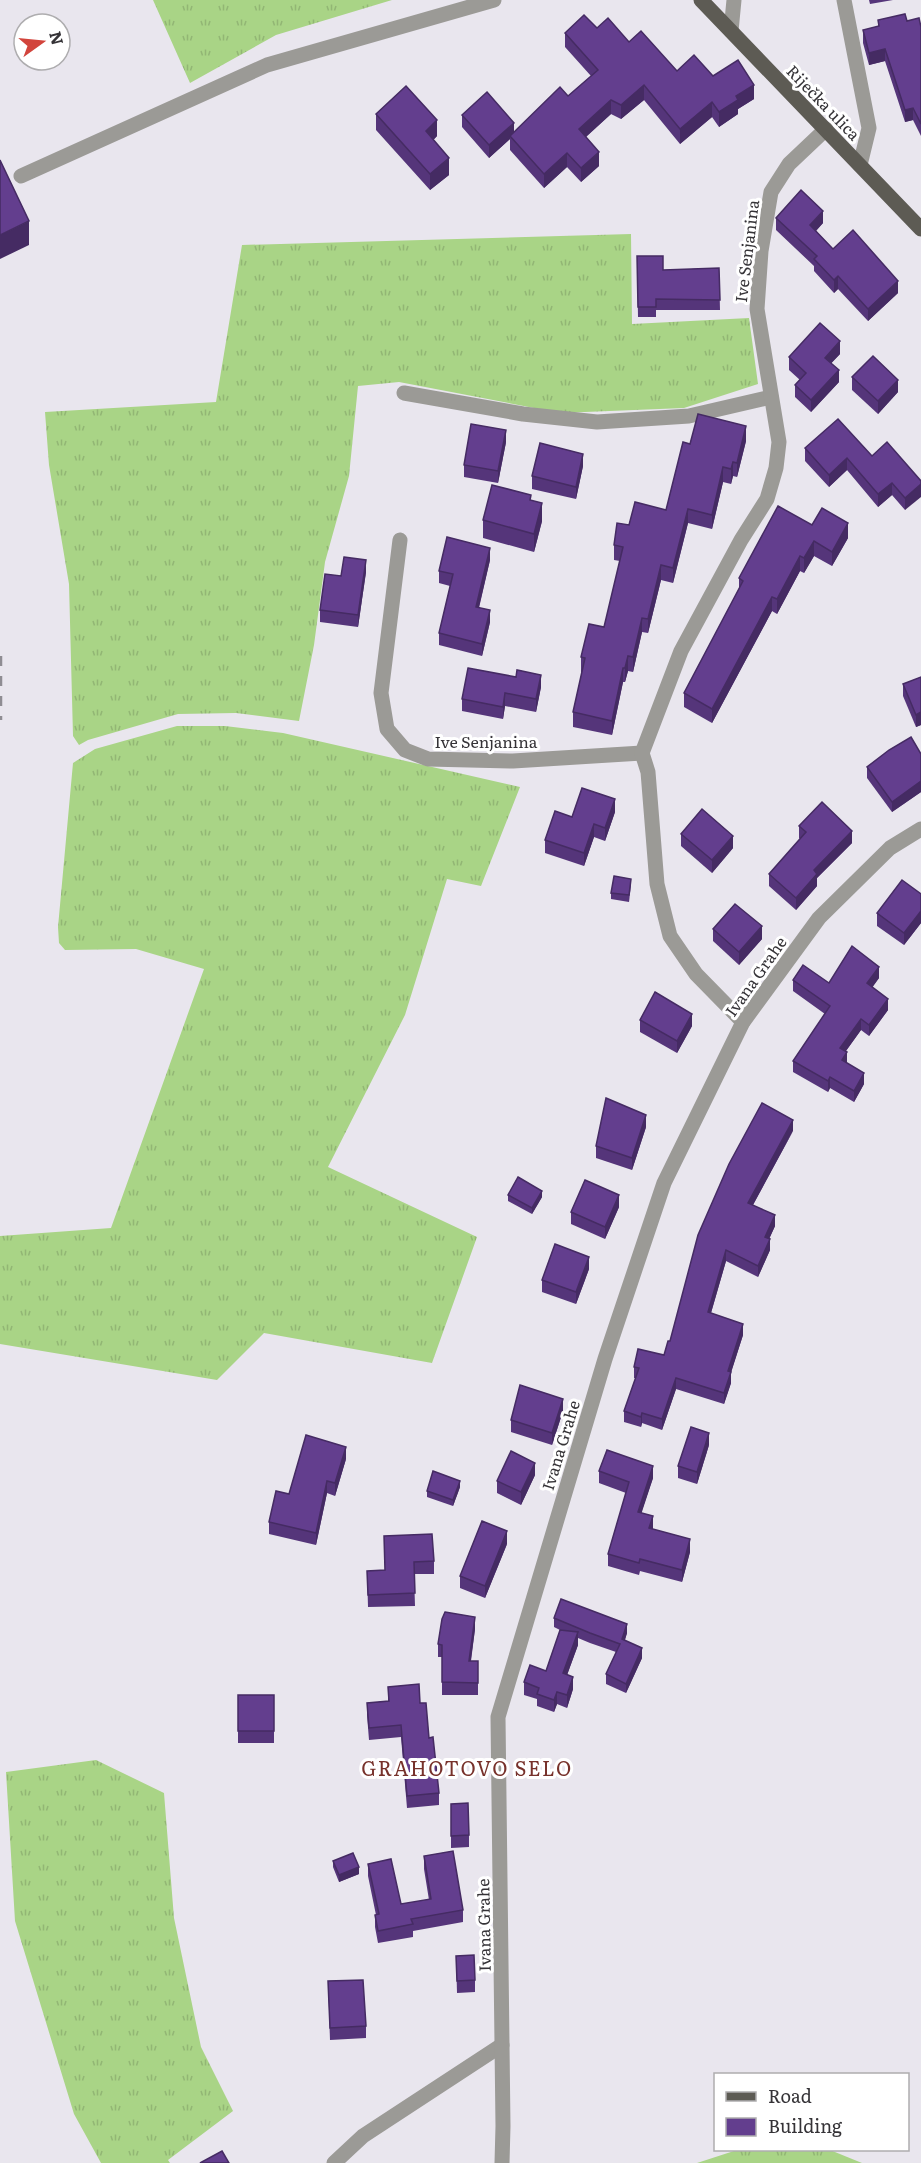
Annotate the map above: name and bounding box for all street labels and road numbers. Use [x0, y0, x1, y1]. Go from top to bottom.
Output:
street label: Riječka ulica [782, 59, 867, 146]
street label: Ive Senjanina [728, 198, 764, 304]
street label: Ive Senjanina [435, 729, 538, 753]
street label: Ivana Grahe [718, 931, 792, 1021]
street label: Ivana Grahe [535, 1397, 585, 1493]
street label: Ivana Grahe [470, 1878, 496, 1972]

